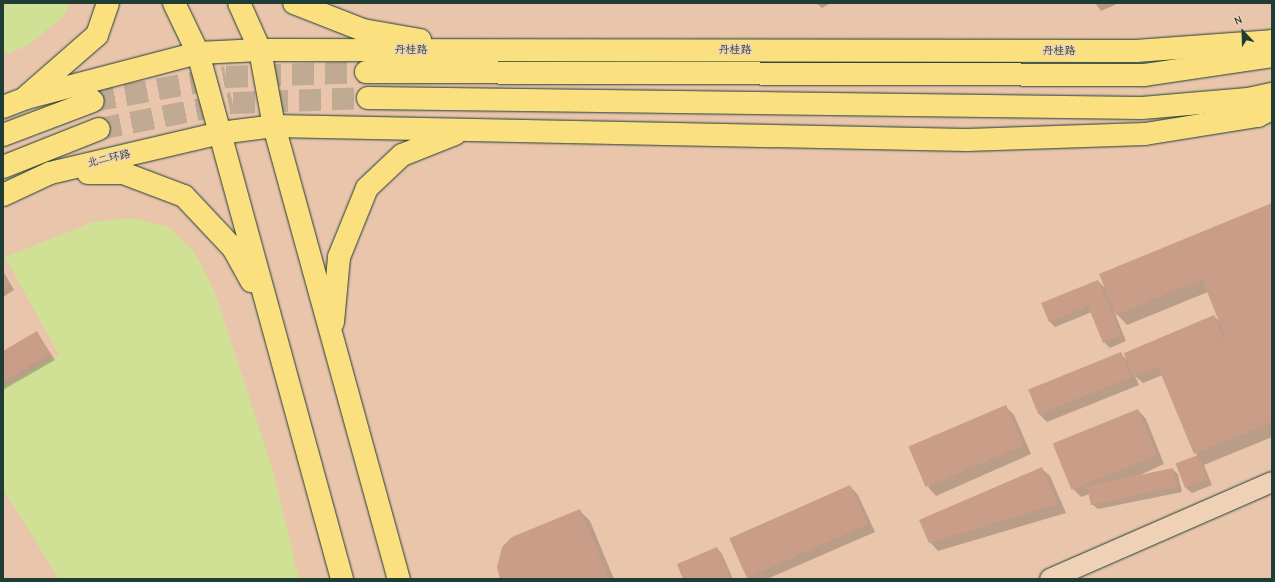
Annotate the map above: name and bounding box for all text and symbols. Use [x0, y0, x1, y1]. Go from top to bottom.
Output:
north arrow [1223, 12, 1263, 52]
text: N [1232, 13, 1244, 28]
street label: 丹桂路 [395, 43, 427, 57]
street label: 丹桂路 [719, 43, 751, 57]
street label: 丹桂路 [1043, 44, 1075, 58]
street label: 北二环路 [86, 148, 132, 170]

